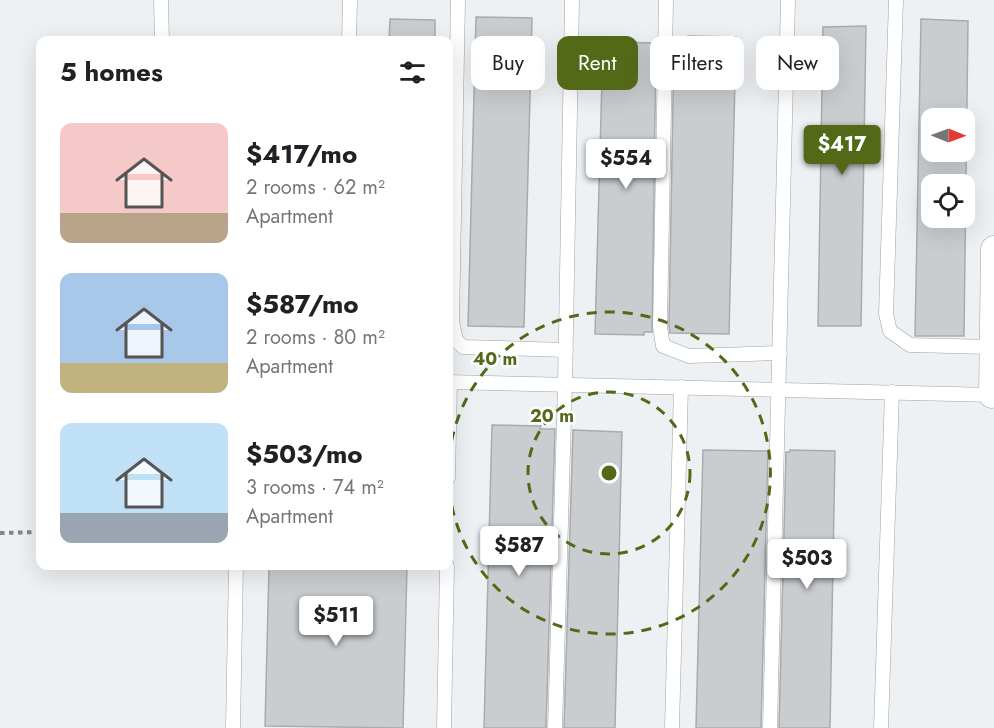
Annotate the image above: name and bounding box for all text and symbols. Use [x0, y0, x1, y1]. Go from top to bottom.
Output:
chip: Buy [471, 36, 545, 90]
chip: Rent [557, 36, 638, 90]
chip: Filters [650, 36, 744, 90]
chip: New [756, 36, 839, 90]
text: 5 homes [60, 53, 163, 91]
icon: filters [396, 56, 429, 89]
north arrow [921, 108, 975, 162]
map controls [921, 108, 975, 228]
pin: $417 [806, 125, 878, 176]
text: $417 [818, 130, 866, 159]
text: $417/mo [246, 135, 357, 173]
pin: $554 [590, 139, 662, 190]
text: $554 [600, 144, 652, 173]
icon: home [108, 147, 180, 219]
text: 2 rooms · 62 m² [246, 173, 385, 202]
button: locate [921, 174, 975, 228]
text: Apartment [246, 202, 333, 231]
text: $587/mo [246, 285, 359, 323]
icon: home [108, 297, 180, 369]
text: 2 rooms · 80 m² [246, 323, 385, 352]
text: 40 m [473, 346, 517, 372]
text: Apartment [246, 352, 333, 381]
text: 20 m [530, 403, 574, 429]
text: $503/mo [246, 435, 363, 473]
icon: home [108, 447, 180, 519]
centre of rings [599, 463, 619, 483]
text: 3 rooms · 74 m² [246, 473, 384, 502]
text: Apartment [246, 502, 333, 531]
pin: $587 [483, 526, 555, 577]
text: $587 [494, 531, 544, 560]
pin: $503 [771, 539, 843, 590]
text: $503 [782, 544, 833, 573]
pin: $511 [300, 596, 372, 647]
text: $511 [313, 601, 359, 630]

